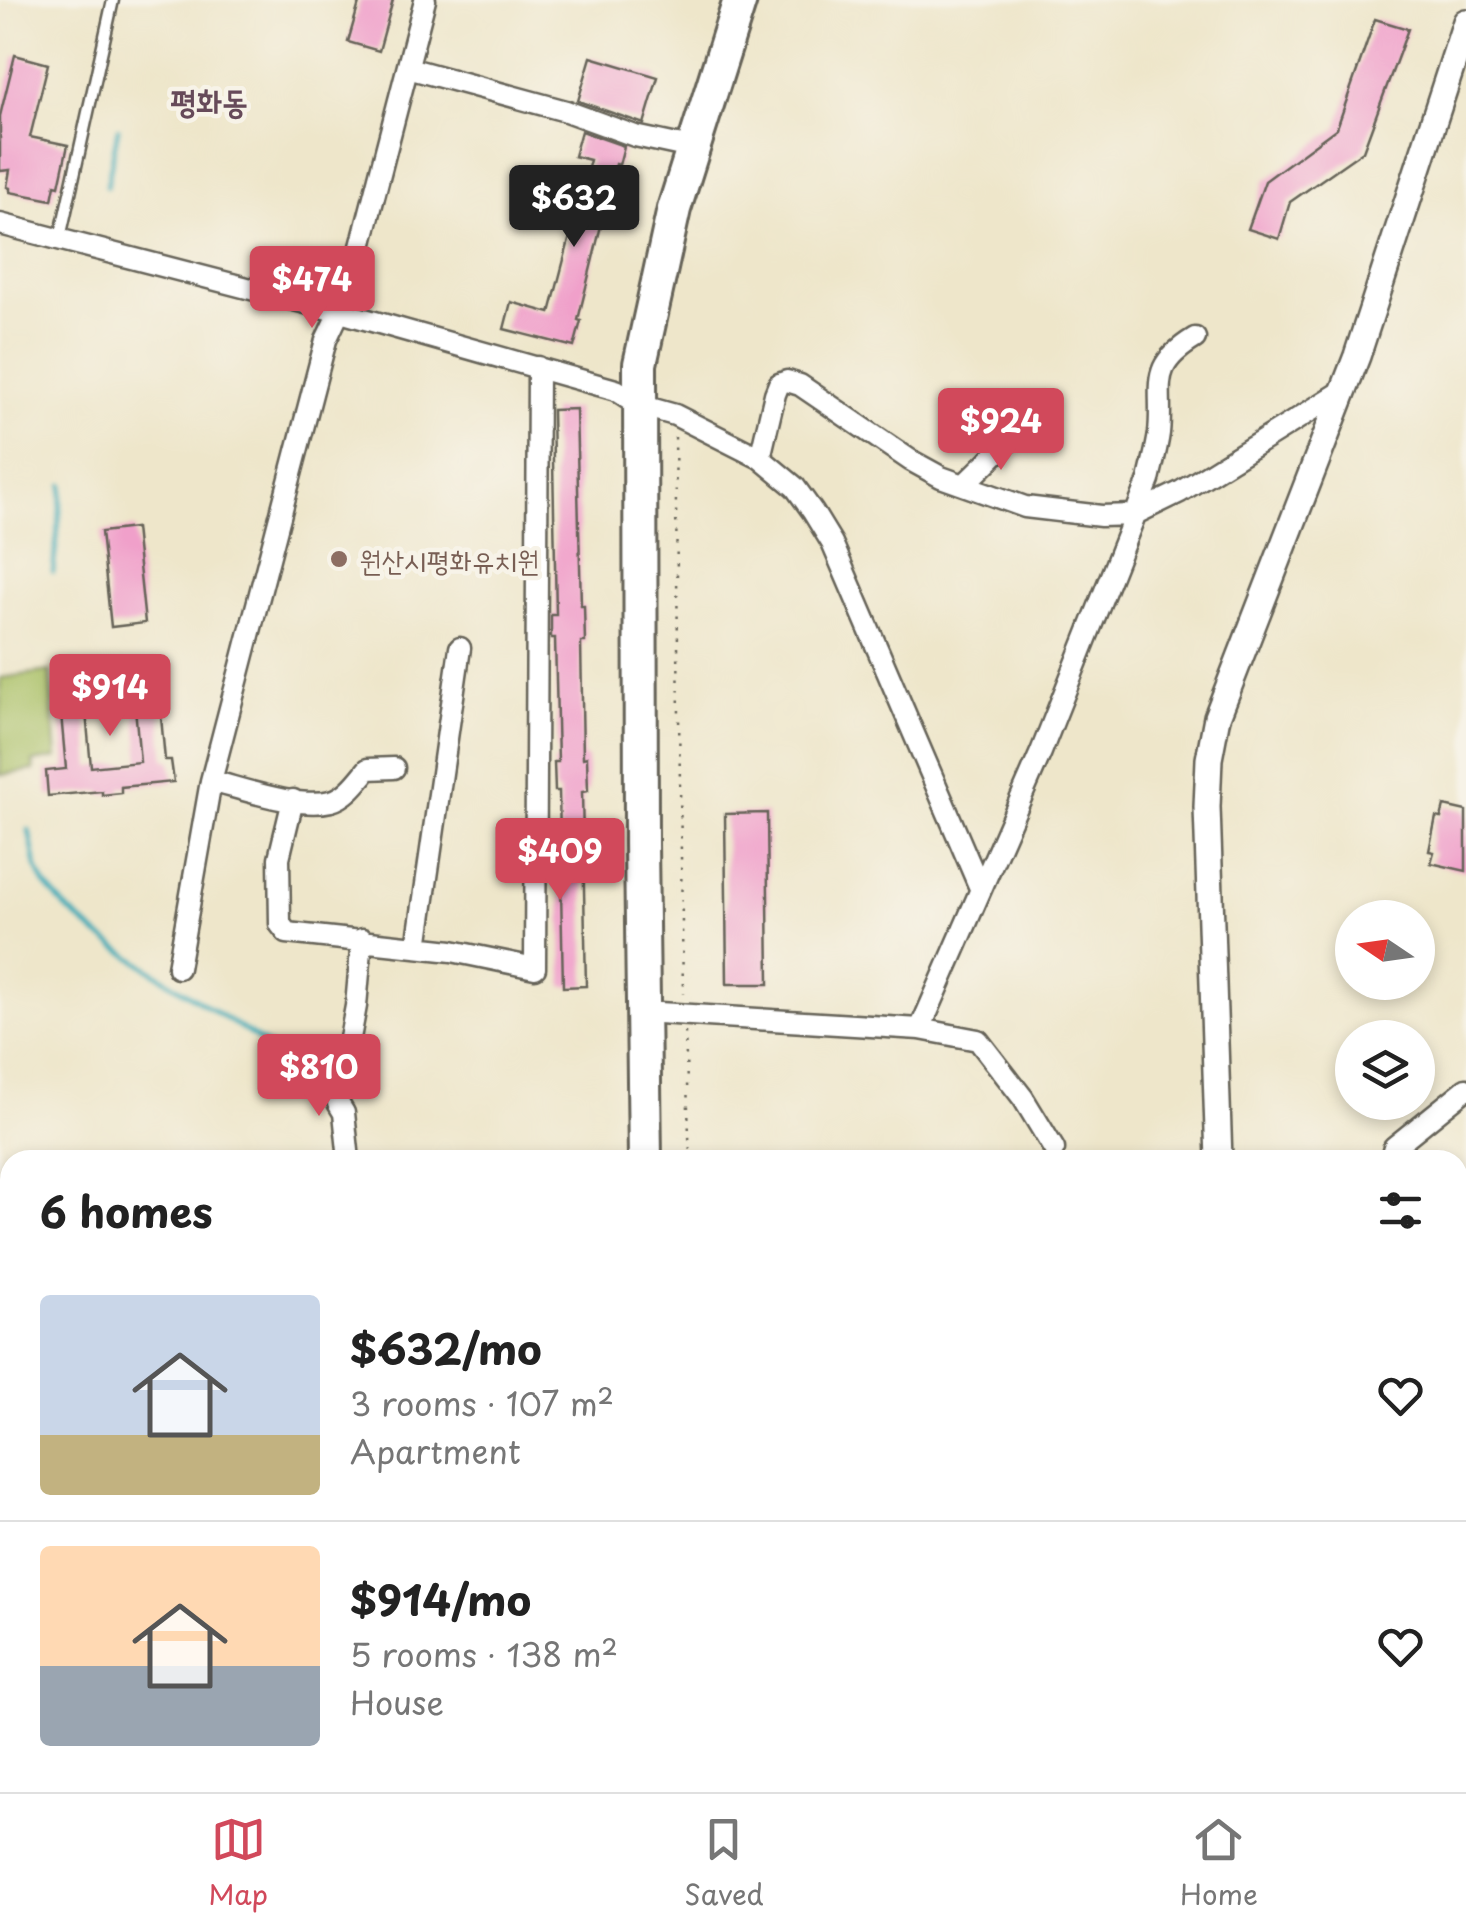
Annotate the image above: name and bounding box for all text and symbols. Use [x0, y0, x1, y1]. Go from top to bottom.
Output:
district label: 평화동 [170, 76, 248, 124]
pin: $632 [515, 165, 633, 250]
text: $632 [531, 173, 617, 221]
pin: $474 [253, 246, 371, 331]
text: $474 [272, 254, 352, 302]
pin: $924 [942, 388, 1060, 473]
text: $924 [960, 396, 1042, 444]
place label: 원산시평화유치원 [359, 538, 539, 581]
marker: 원산시평화유치원 [328, 548, 350, 570]
pin: $914 [51, 654, 169, 739]
text: $914 [72, 662, 148, 710]
pin: $409 [501, 818, 619, 903]
text: $409 [517, 826, 603, 874]
north arrow [1335, 900, 1435, 1000]
map controls [1335, 900, 1435, 1120]
button: layers [1335, 1020, 1435, 1120]
pin: $810 [260, 1034, 378, 1119]
text: $810 [279, 1042, 359, 1090]
text: 6 homes [40, 1179, 213, 1242]
icon: filters [1373, 1183, 1428, 1238]
text: $632/mo [350, 1316, 542, 1379]
icon: home [120, 1335, 240, 1455]
icon: heart [1373, 1368, 1428, 1423]
text: 3 rooms · 107 m² [350, 1379, 614, 1427]
text: Apartment [350, 1427, 521, 1475]
text: $914/mo [350, 1567, 531, 1630]
icon: home [120, 1586, 240, 1706]
icon: heart [1373, 1619, 1428, 1674]
text: 5 rooms · 138 m² [350, 1630, 618, 1678]
text: House [350, 1678, 444, 1726]
tab: Map [208, 1812, 268, 1915]
tab: Saved [684, 1812, 764, 1915]
tab: Home [1180, 1812, 1258, 1915]

